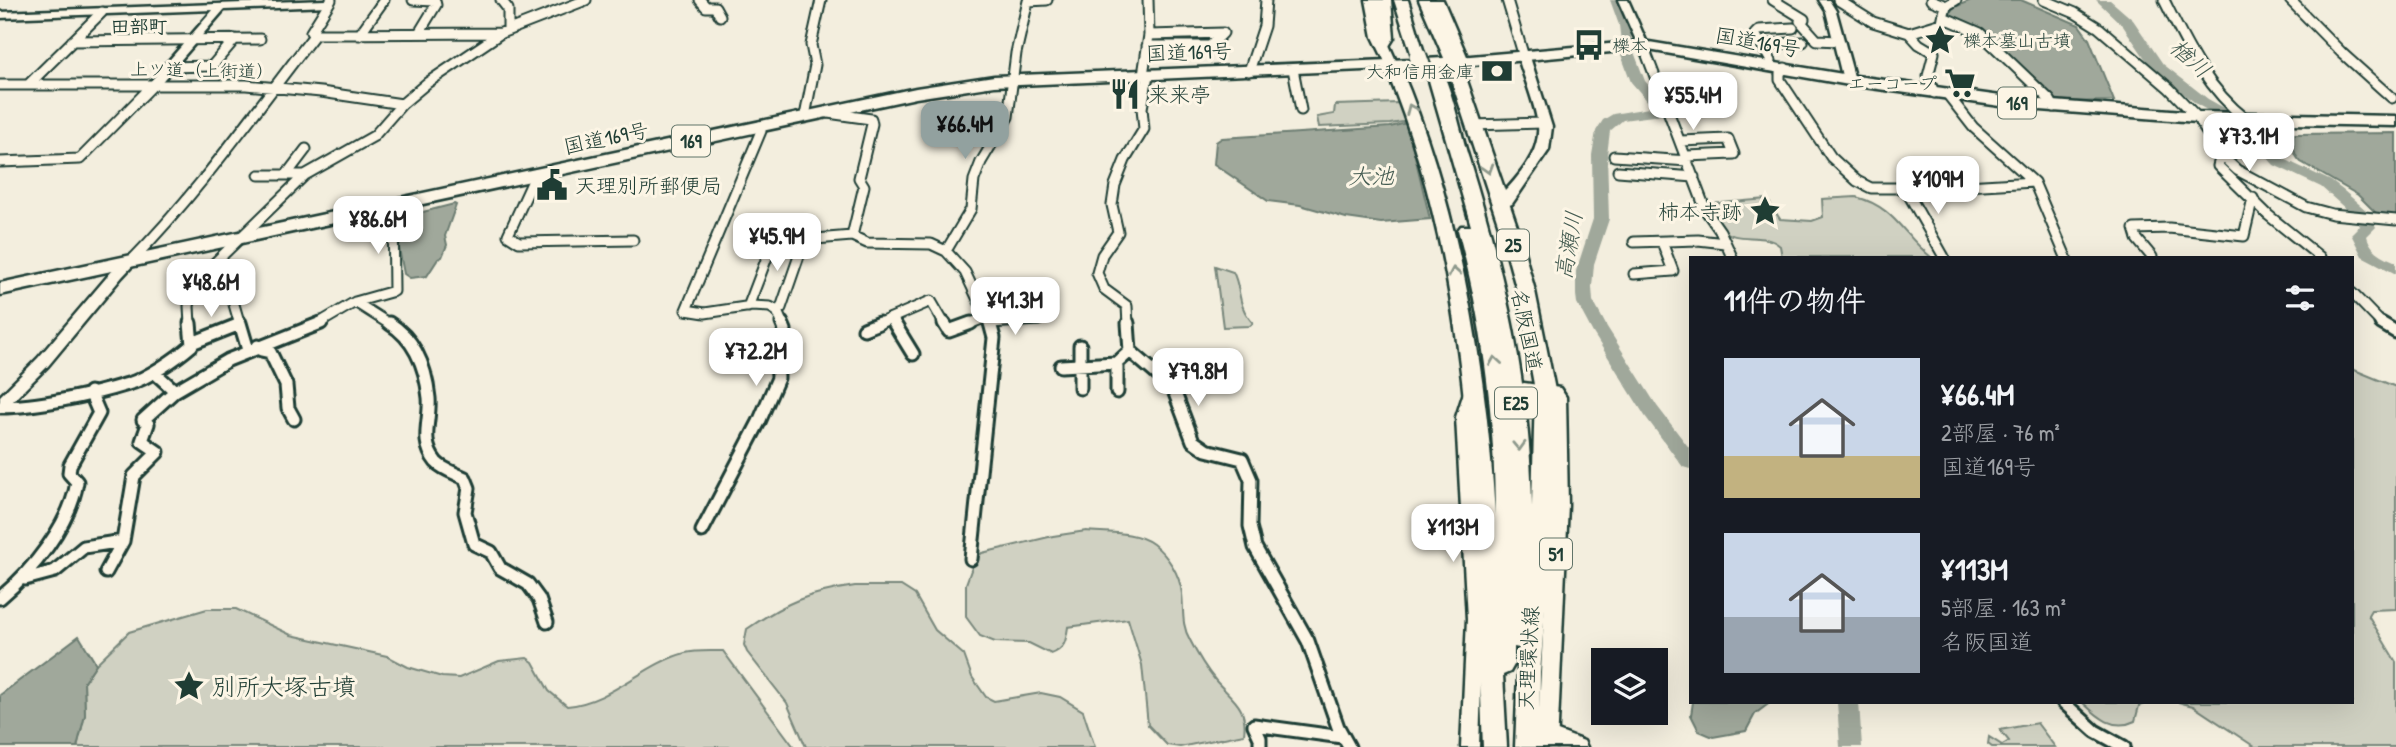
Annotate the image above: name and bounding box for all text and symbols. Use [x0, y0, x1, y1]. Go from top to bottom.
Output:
district label: 田部町 [110, 13, 168, 39]
street label: 国道169号 [1713, 20, 1803, 64]
place icon: 櫟本墓山古墳 [1923, 23, 1957, 57]
bus stop icon: 櫟本 [1572, 28, 1606, 62]
place label: 櫟本墓山古墳 [1963, 28, 2071, 53]
water label: 楢川 [2164, 31, 2218, 85]
place label: 櫟本 [1612, 33, 1648, 58]
street label: 国道169号 [1145, 36, 1233, 68]
bank icon: 大和信用金庫 [1480, 54, 1514, 88]
street label: 上ツ道（上街道） [130, 56, 274, 84]
place label: 大和信用金庫 [1366, 59, 1474, 84]
supermarket icon: エーコープ [1943, 66, 1977, 100]
place label: エーコープ [1848, 71, 1937, 96]
pin: ¥55.4M [1636, 72, 1750, 132]
restaurant icon: 来来亭 [1108, 77, 1142, 111]
text: ¥55.4M [1664, 79, 1722, 110]
place label: 来来亭 [1148, 80, 1211, 109]
road number: 169 [1998, 88, 2036, 118]
pin: ¥66.4M [908, 102, 1022, 161]
one-way arrow [1405, 104, 1419, 117]
text: ¥66.4M [937, 108, 993, 139]
pin: ¥73.1M [2192, 114, 2306, 173]
street label: 国道169号 [561, 115, 651, 161]
text: ¥73.1M [2219, 120, 2279, 151]
road number: 169 [672, 125, 710, 156]
pin: ¥109M [1889, 156, 1987, 216]
water label: 大池 [1348, 160, 1395, 191]
one-way arrow [1479, 162, 1494, 174]
text: ¥109M [1912, 163, 1964, 194]
public building icon: 天理別所郵便局 [535, 168, 569, 202]
place label: 天理別所郵便局 [575, 171, 722, 200]
place icon: 柿本寺跡 [1748, 194, 1782, 228]
pin: ¥86.6M [321, 196, 435, 256]
place label: 柿本寺跡 [1658, 197, 1742, 226]
text: ¥86.6M [349, 203, 407, 234]
water label: 高瀬川 [1547, 208, 1589, 282]
pin: ¥45.9M [720, 214, 834, 273]
text: ¥45.9M [749, 220, 805, 251]
road number: 25 [1497, 230, 1529, 260]
pin: ¥48.6M [154, 260, 268, 319]
text: ¥48.6M [182, 266, 240, 297]
one-way arrow [1447, 266, 1462, 278]
pin: ¥41.3M [958, 278, 1072, 337]
icon: filters [2281, 279, 2319, 317]
text: 11件の物件 [1724, 280, 1866, 320]
text: ¥41.3M [987, 284, 1043, 315]
street label: 名阪国道 [1505, 286, 1549, 374]
pin: ¥72.2M [699, 328, 813, 388]
text: ¥72.2M [725, 335, 787, 366]
pin: ¥79.8M [1141, 348, 1255, 408]
text: ¥79.8M [1168, 355, 1228, 386]
one-way arrow [1488, 355, 1503, 367]
text: ¥66.4M [1941, 374, 2014, 414]
icon: home [1780, 386, 1864, 470]
road number: E25 [1495, 388, 1537, 418]
text: 2部屋 · 76 m² [1941, 417, 2060, 448]
one-way arrow [1511, 441, 1526, 452]
text: 国道169号 [1941, 451, 2036, 482]
pin: ¥113M [1404, 504, 1502, 564]
text: ¥113M [1427, 511, 1479, 542]
road number: 51 [1540, 538, 1572, 569]
text: ¥113M [1941, 549, 2008, 589]
icon: home [1780, 561, 1864, 645]
text: 5部屋 · 163 m² [1941, 592, 2066, 623]
street label: 天理環状線 [1511, 605, 1545, 711]
text: 名阪国道 [1941, 626, 2033, 657]
map controls [1591, 648, 1668, 725]
button: layers [1591, 648, 1668, 725]
place icon: 別所大塚古墳 [172, 669, 206, 703]
place label: 別所大塚古墳 [212, 670, 356, 702]

